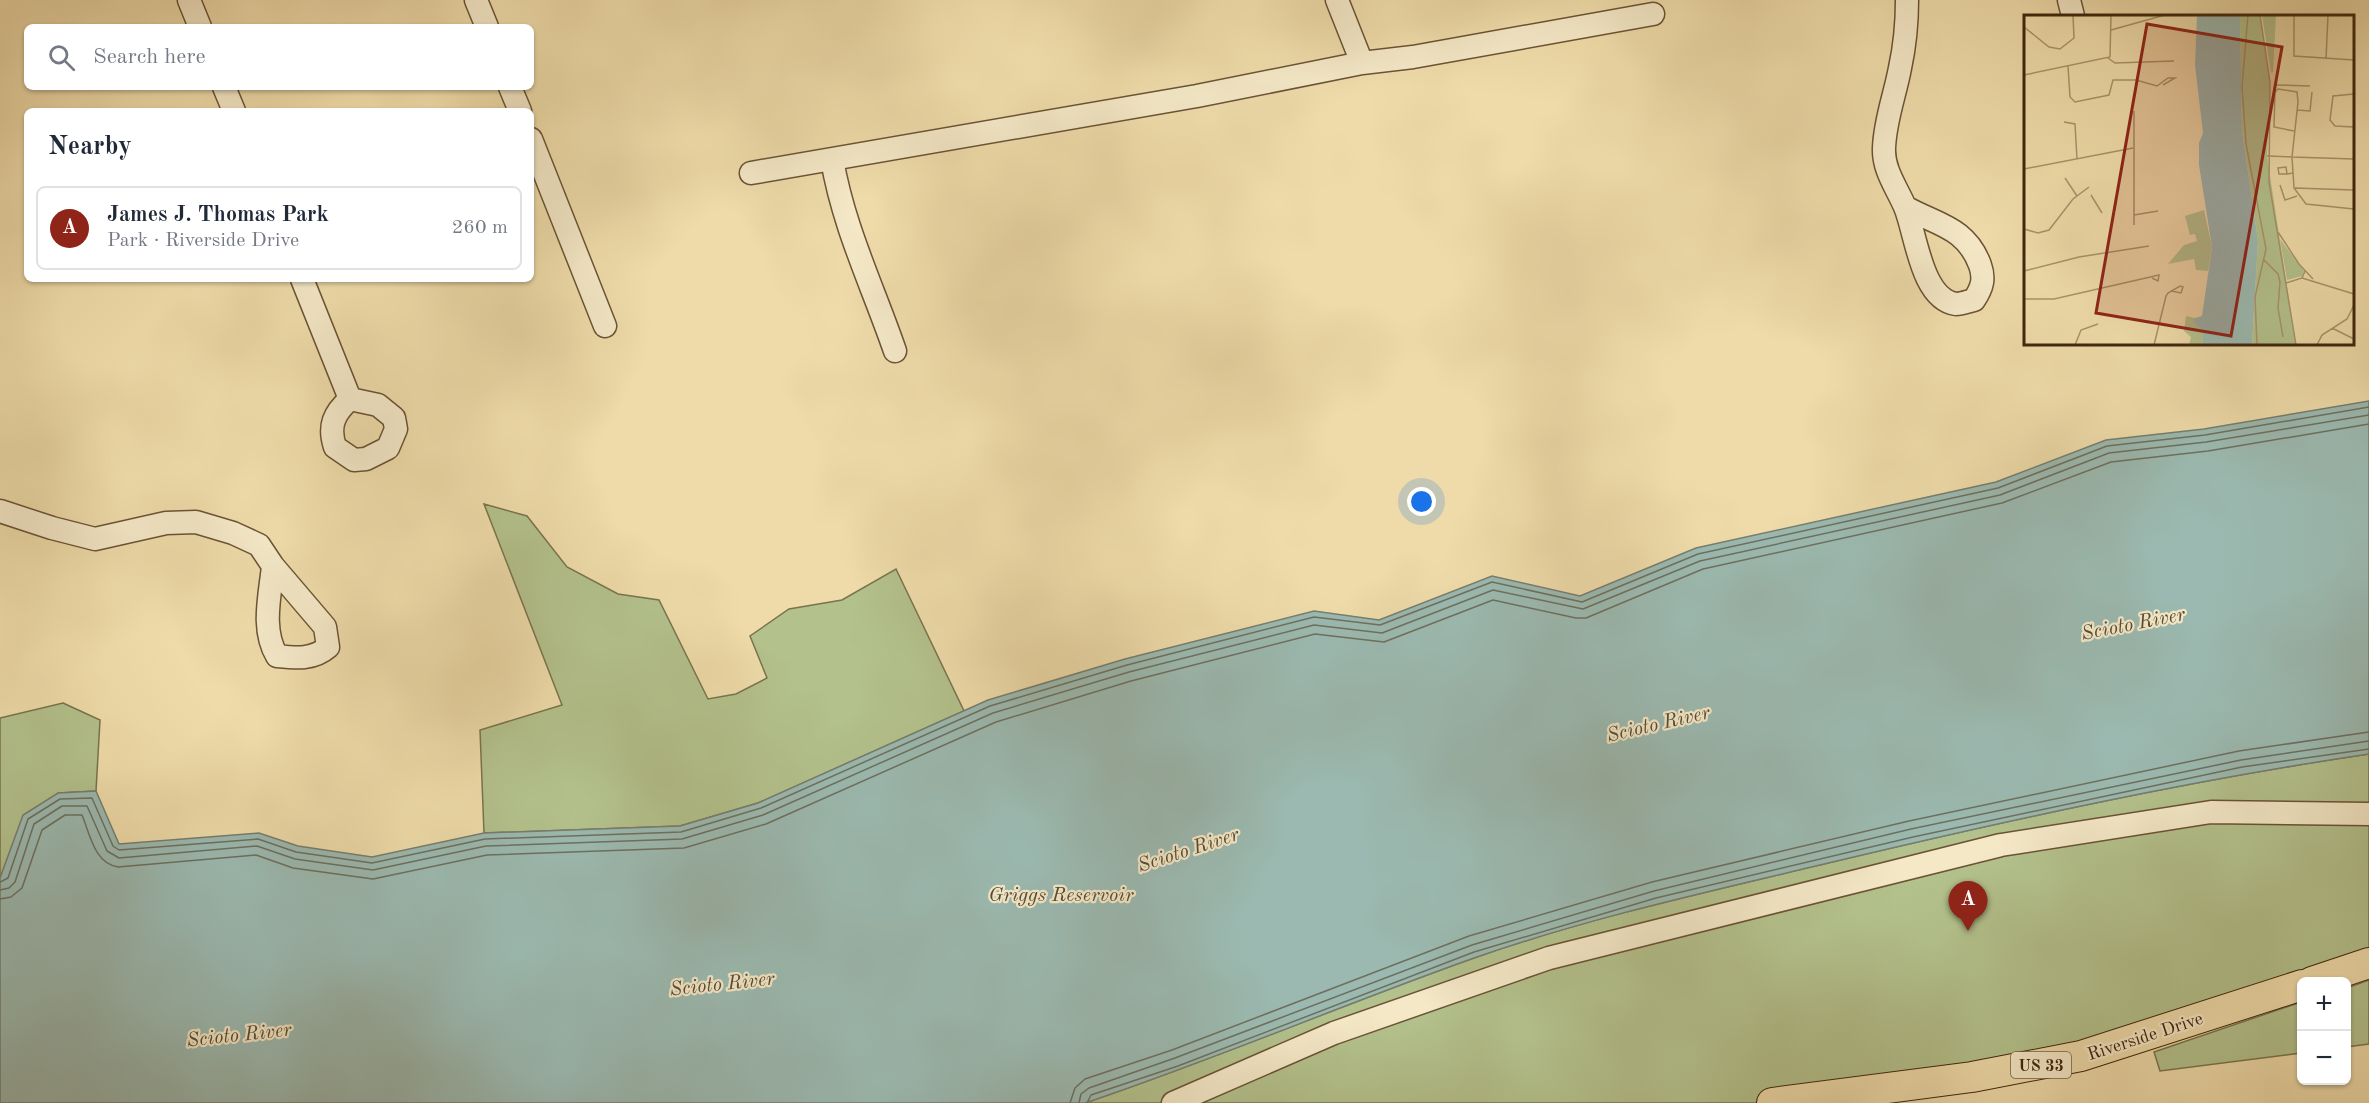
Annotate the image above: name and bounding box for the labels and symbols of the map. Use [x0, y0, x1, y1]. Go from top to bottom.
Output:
inset map [2024, 15, 2354, 345]
your location [1407, 487, 1436, 516]
water label: Scioto River [2080, 605, 2187, 645]
water label: Scioto River [1605, 703, 1712, 747]
water label: Scioto River [1135, 825, 1242, 877]
pin: A [1948, 882, 1988, 931]
water label: Griggs Reservoir [988, 886, 1134, 906]
water label: Scioto River [669, 969, 776, 1000]
street label: Riverside Drive [2085, 1010, 2205, 1064]
water label: Scioto River [186, 1020, 293, 1051]
road number: US 33 [2011, 1052, 2071, 1078]

